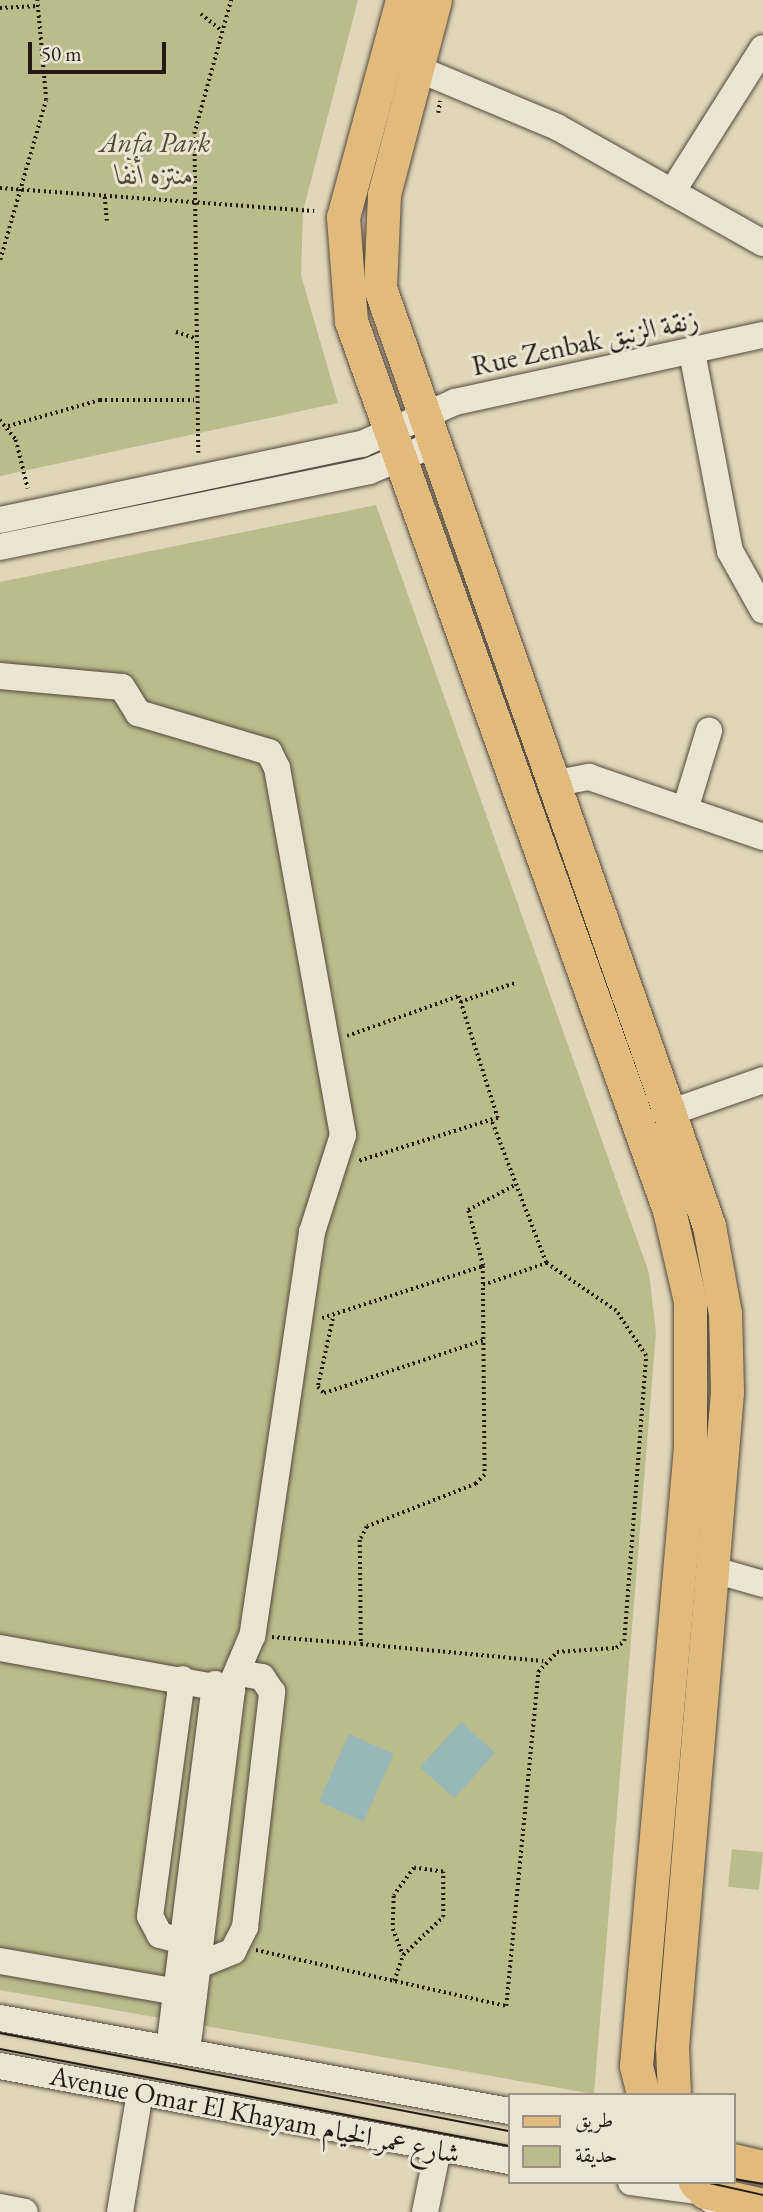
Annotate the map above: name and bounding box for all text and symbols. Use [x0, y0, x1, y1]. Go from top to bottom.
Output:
scale bar [32, 28, 170, 72]
text: 50 m [41, 40, 82, 67]
park label: Anfa Park منتزه أنفا [100, 125, 210, 191]
street label: Rue Zenbak زنقة الزنبق [469, 302, 701, 382]
street label: Avenue Omar El Khayam شارع عمر الخيام [47, 2058, 463, 2170]
legend [508, 2093, 735, 2184]
text: طريق [575, 2106, 613, 2133]
text: حديقة [575, 2141, 618, 2168]

